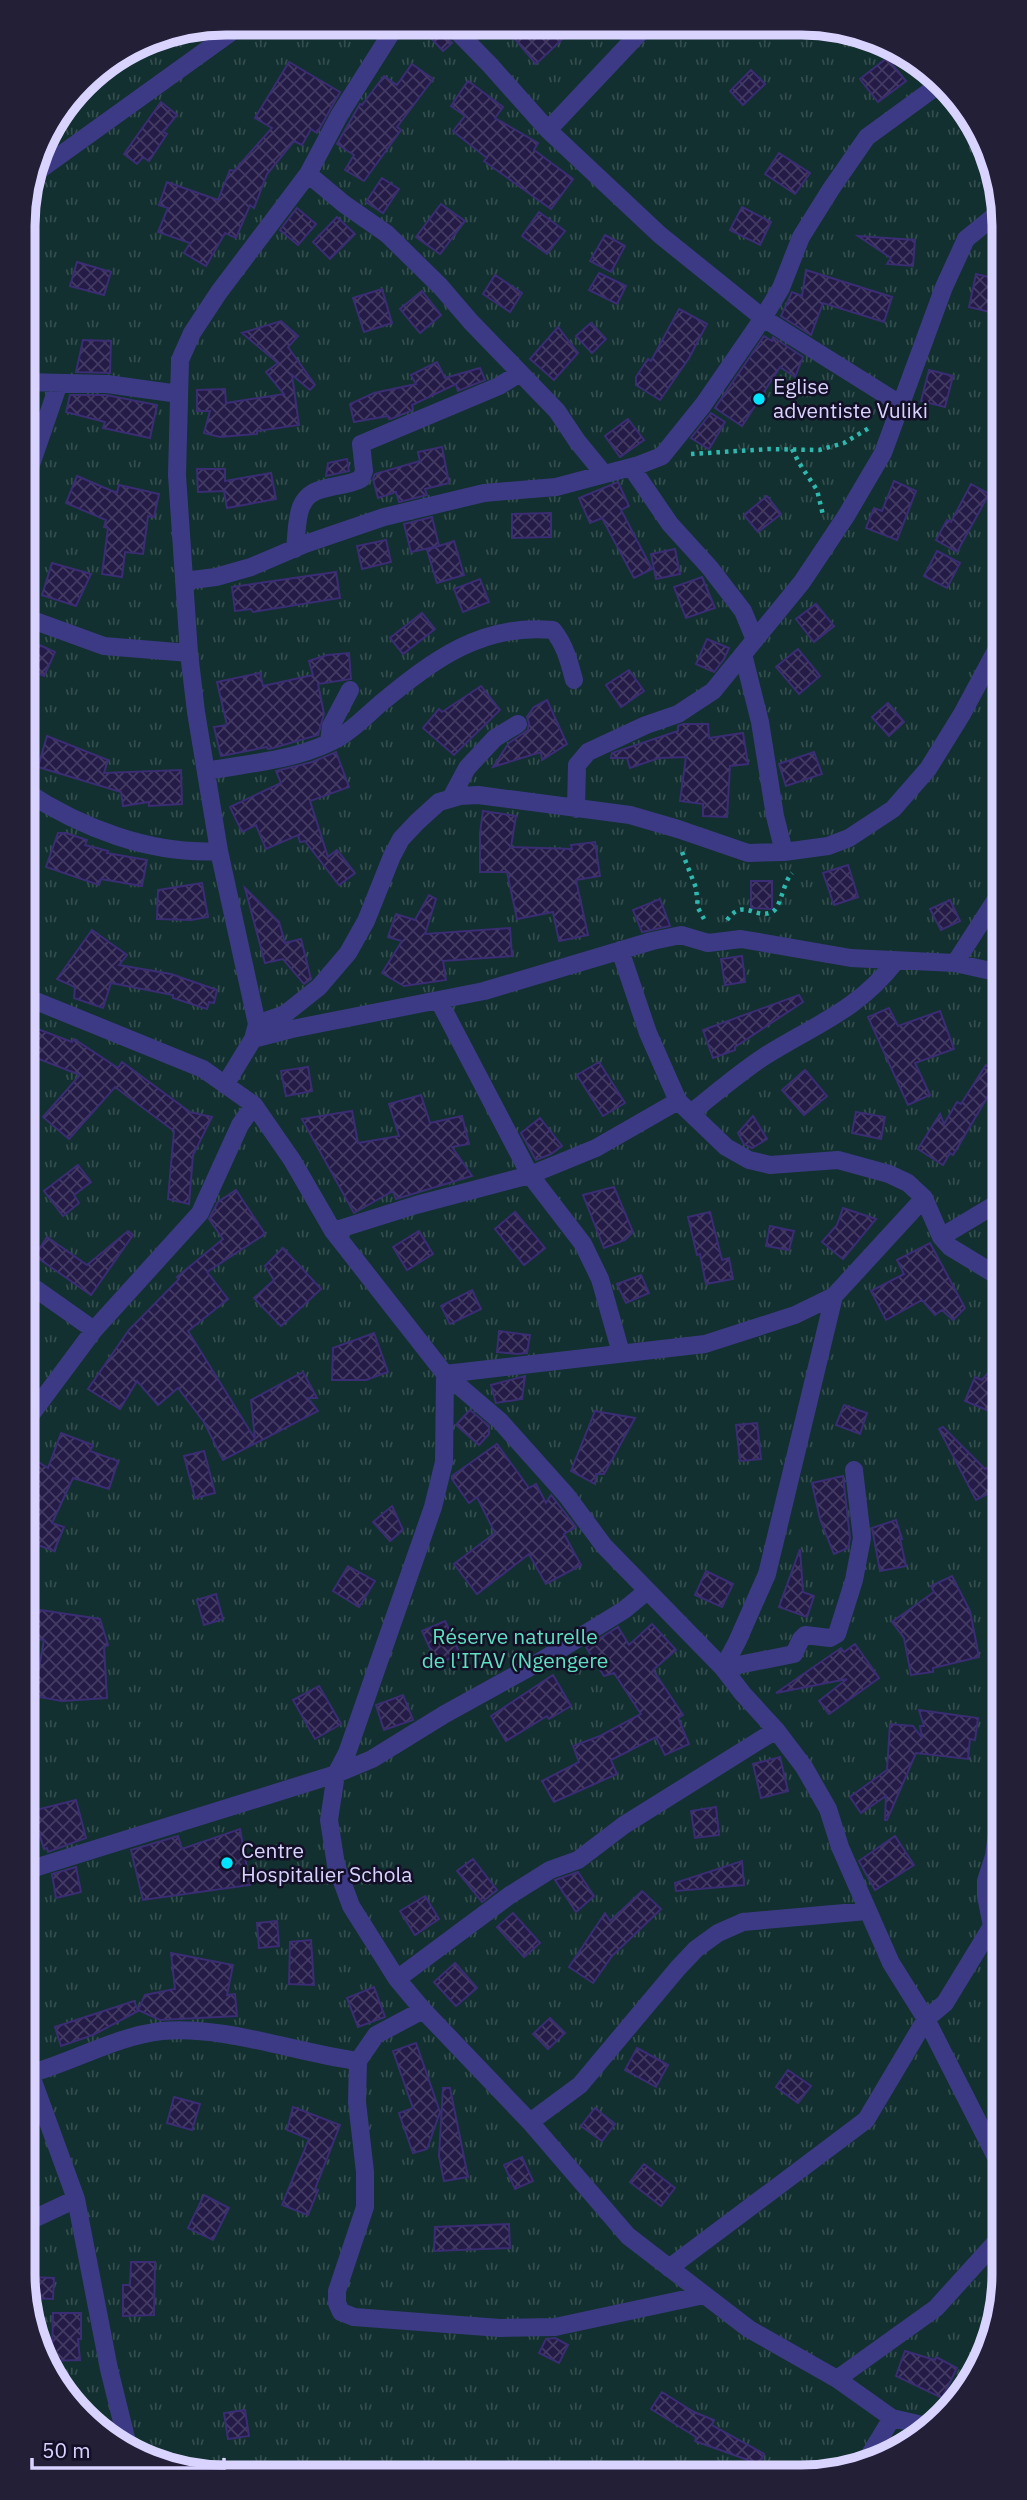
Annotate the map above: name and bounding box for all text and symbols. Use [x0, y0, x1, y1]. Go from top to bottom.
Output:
place label: Eglise adventiste Vuliki [773, 372, 928, 424]
marker: Eglise adventiste Vuliki [751, 391, 767, 407]
park label: Réserve naturelle de l'ITAV (Ngengere [422, 1622, 608, 1674]
place label: Centre Hospitalier Schola [241, 1836, 412, 1888]
marker: Centre Hospitalier Schola [219, 1855, 235, 1871]
scale bar [32, 2426, 224, 2470]
text: 50 m [42, 2436, 91, 2464]

